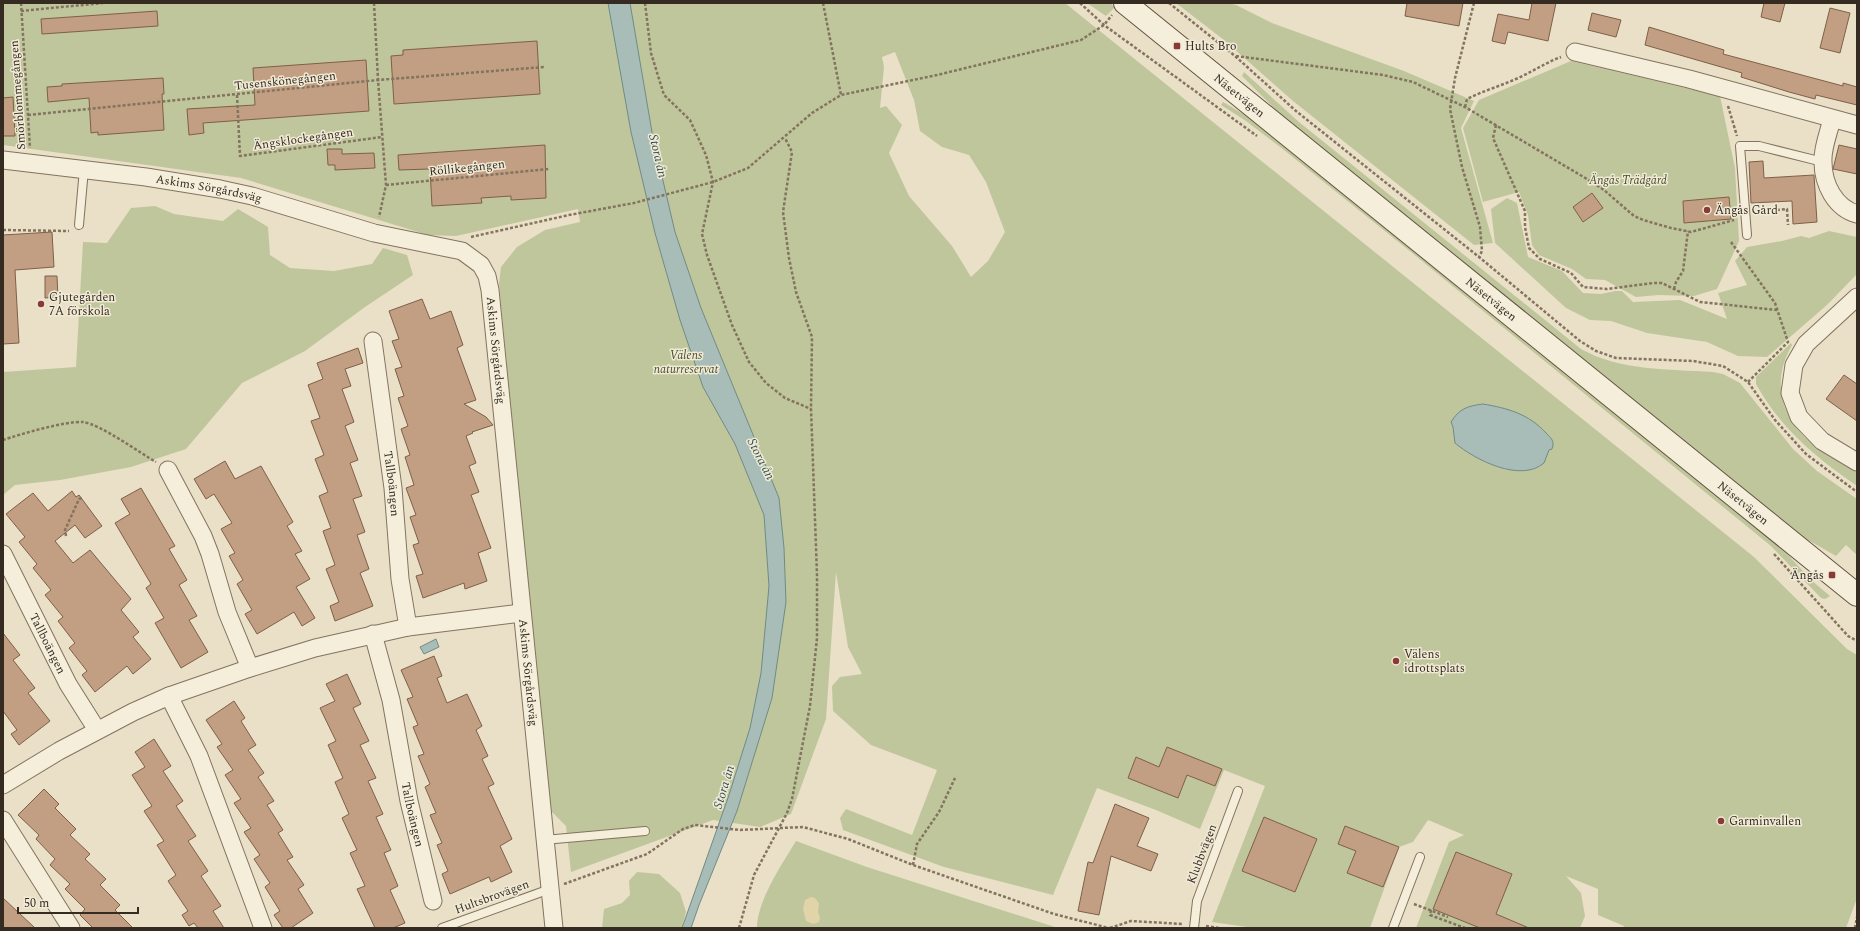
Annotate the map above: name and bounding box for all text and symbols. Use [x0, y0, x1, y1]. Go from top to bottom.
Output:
place label: Hults Bro [1185, 37, 1237, 56]
street label: Smörblommegången [5, 40, 31, 150]
marker: Hults Bro [1172, 41, 1182, 51]
street label: Tusenskönegången [233, 66, 337, 96]
street label: Näsetvägen [1209, 69, 1269, 122]
street label: Ängsklockegången [252, 123, 354, 155]
water label: Stora ån [643, 132, 673, 180]
street label: Röllikegången [428, 155, 506, 181]
street label: Askims Sörgårdsväg [154, 169, 265, 208]
park label: Ängås Trädgård [1588, 171, 1667, 190]
place label: Ängås Gård [1715, 201, 1778, 220]
marker: Ängås Gård [1702, 205, 1712, 215]
street label: Näsetvägen [1461, 272, 1521, 326]
place label: Gjutegården 7A förskola [49, 288, 115, 321]
street label: Askims Sörgårdsväg [481, 296, 511, 405]
marker: Gjutegården 7A förskola [36, 299, 46, 309]
park label: Välens naturreservat [654, 346, 718, 379]
water label: Stora ån [742, 435, 780, 483]
street label: Tallboängen [379, 450, 405, 517]
street label: Näsetvägen [1713, 476, 1773, 530]
place label: Ängås [1791, 566, 1824, 585]
marker: Ängås [1827, 570, 1837, 580]
street label: Tallboängen [24, 610, 71, 677]
street label: Askims Sörgårdsväg [514, 618, 543, 727]
place label: Välens idrottsplats [1404, 645, 1465, 678]
marker: Välens idrottsplats [1391, 656, 1401, 666]
water label: Stora ån [708, 763, 740, 811]
street label: Tallboängen [396, 781, 429, 849]
place label: Garminvallen [1729, 812, 1801, 831]
marker: Garminvallen [1716, 816, 1726, 826]
street label: Klubbvägen [1182, 821, 1222, 887]
street label: Hultsbrovägen [452, 875, 532, 919]
scale bar [18, 889, 138, 915]
text: 50 m [24, 894, 49, 913]

